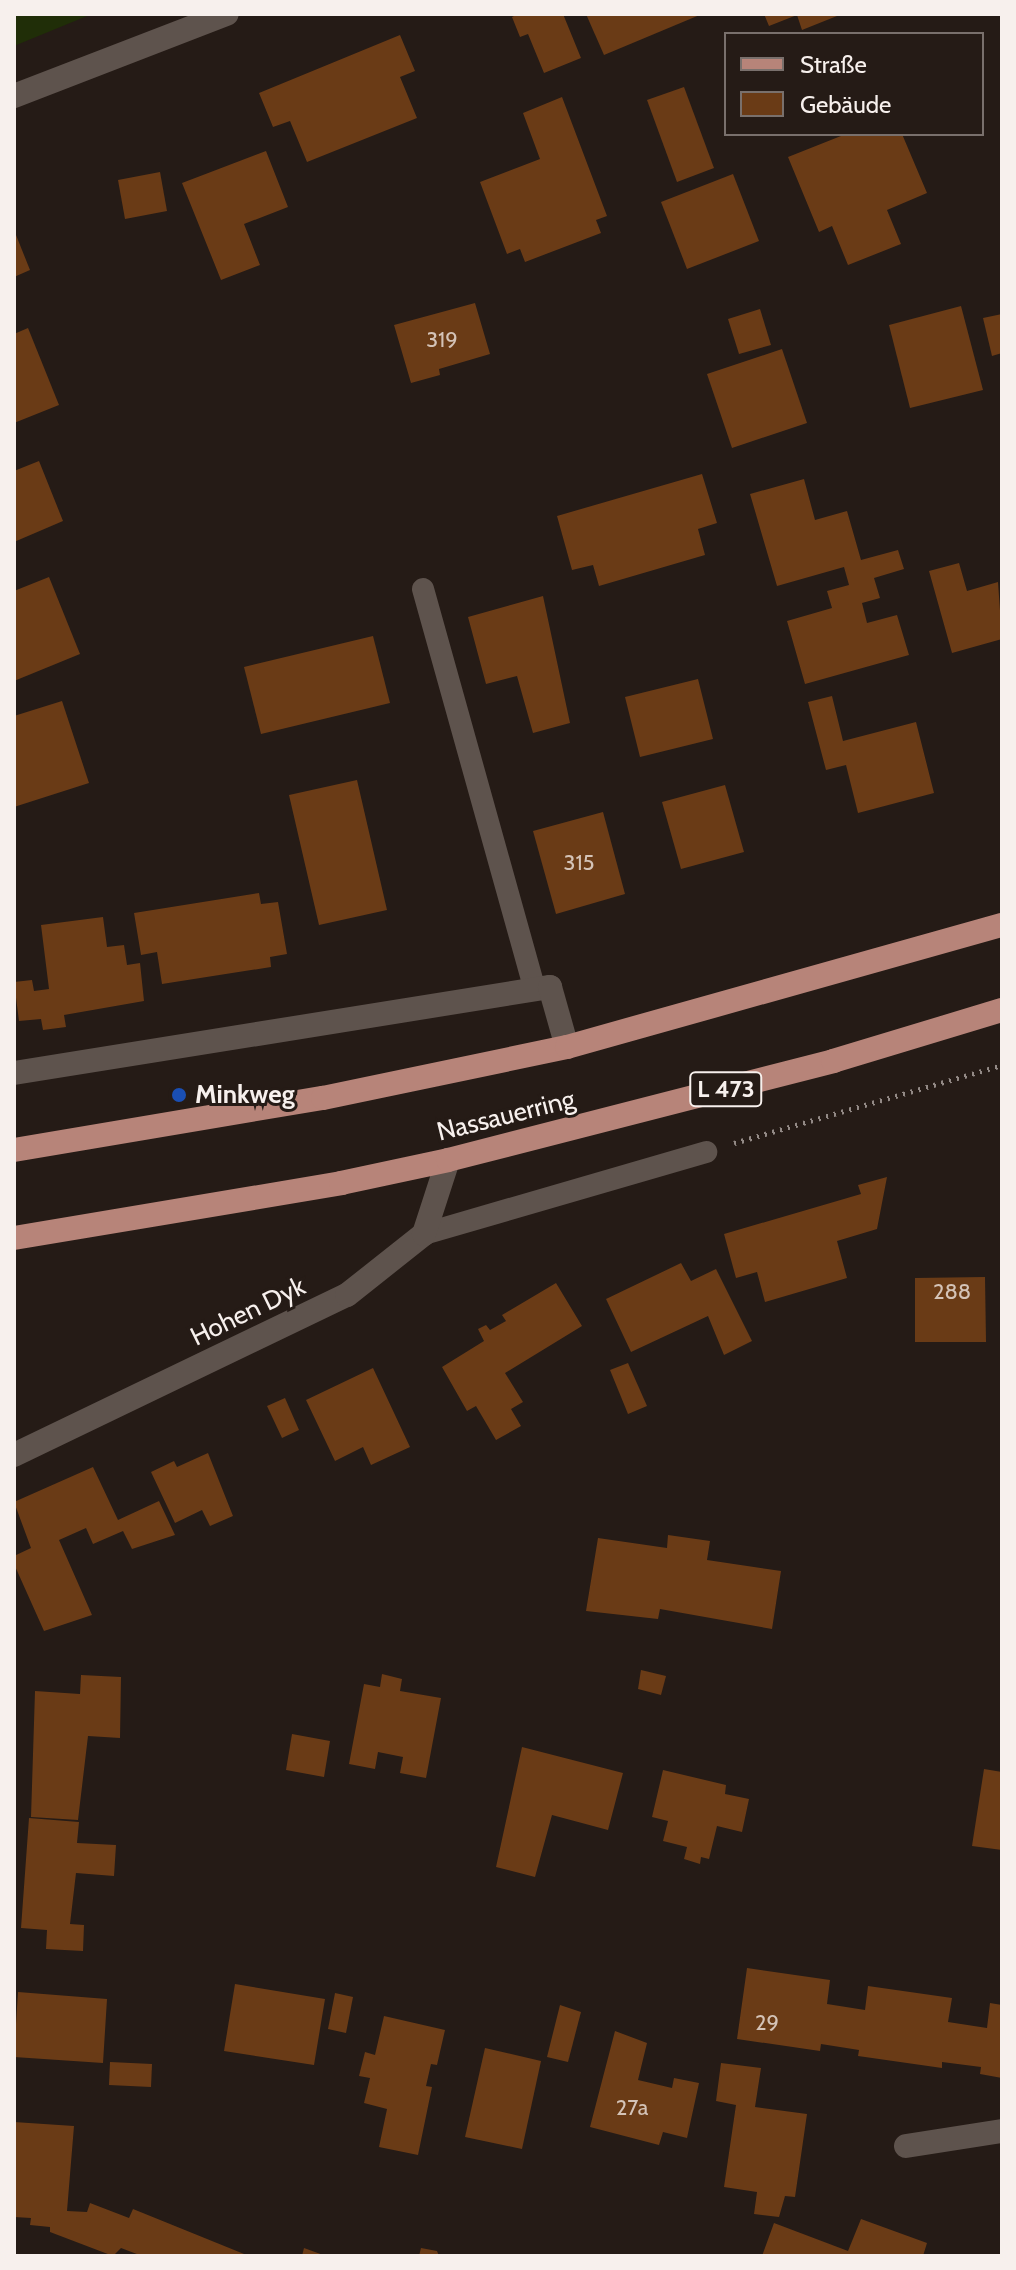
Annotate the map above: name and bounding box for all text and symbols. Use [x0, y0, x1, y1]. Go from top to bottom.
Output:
legend [724, 32, 984, 136]
text: Straße [800, 50, 867, 79]
text: Gebäude [800, 90, 891, 119]
house number: 319 [426, 327, 458, 353]
house number: 315 [564, 850, 594, 876]
road number: L 473 [688, 1069, 764, 1109]
place label: Minkweg [195, 1079, 295, 1111]
street label: Nassauerring [434, 1084, 578, 1148]
marker: Minkweg [170, 1086, 188, 1104]
street label: Hohen Dyk [186, 1271, 310, 1353]
house number: 288 [933, 1279, 971, 1305]
house number: 29 [755, 2010, 779, 2036]
house number: 27a [616, 2095, 648, 2121]

